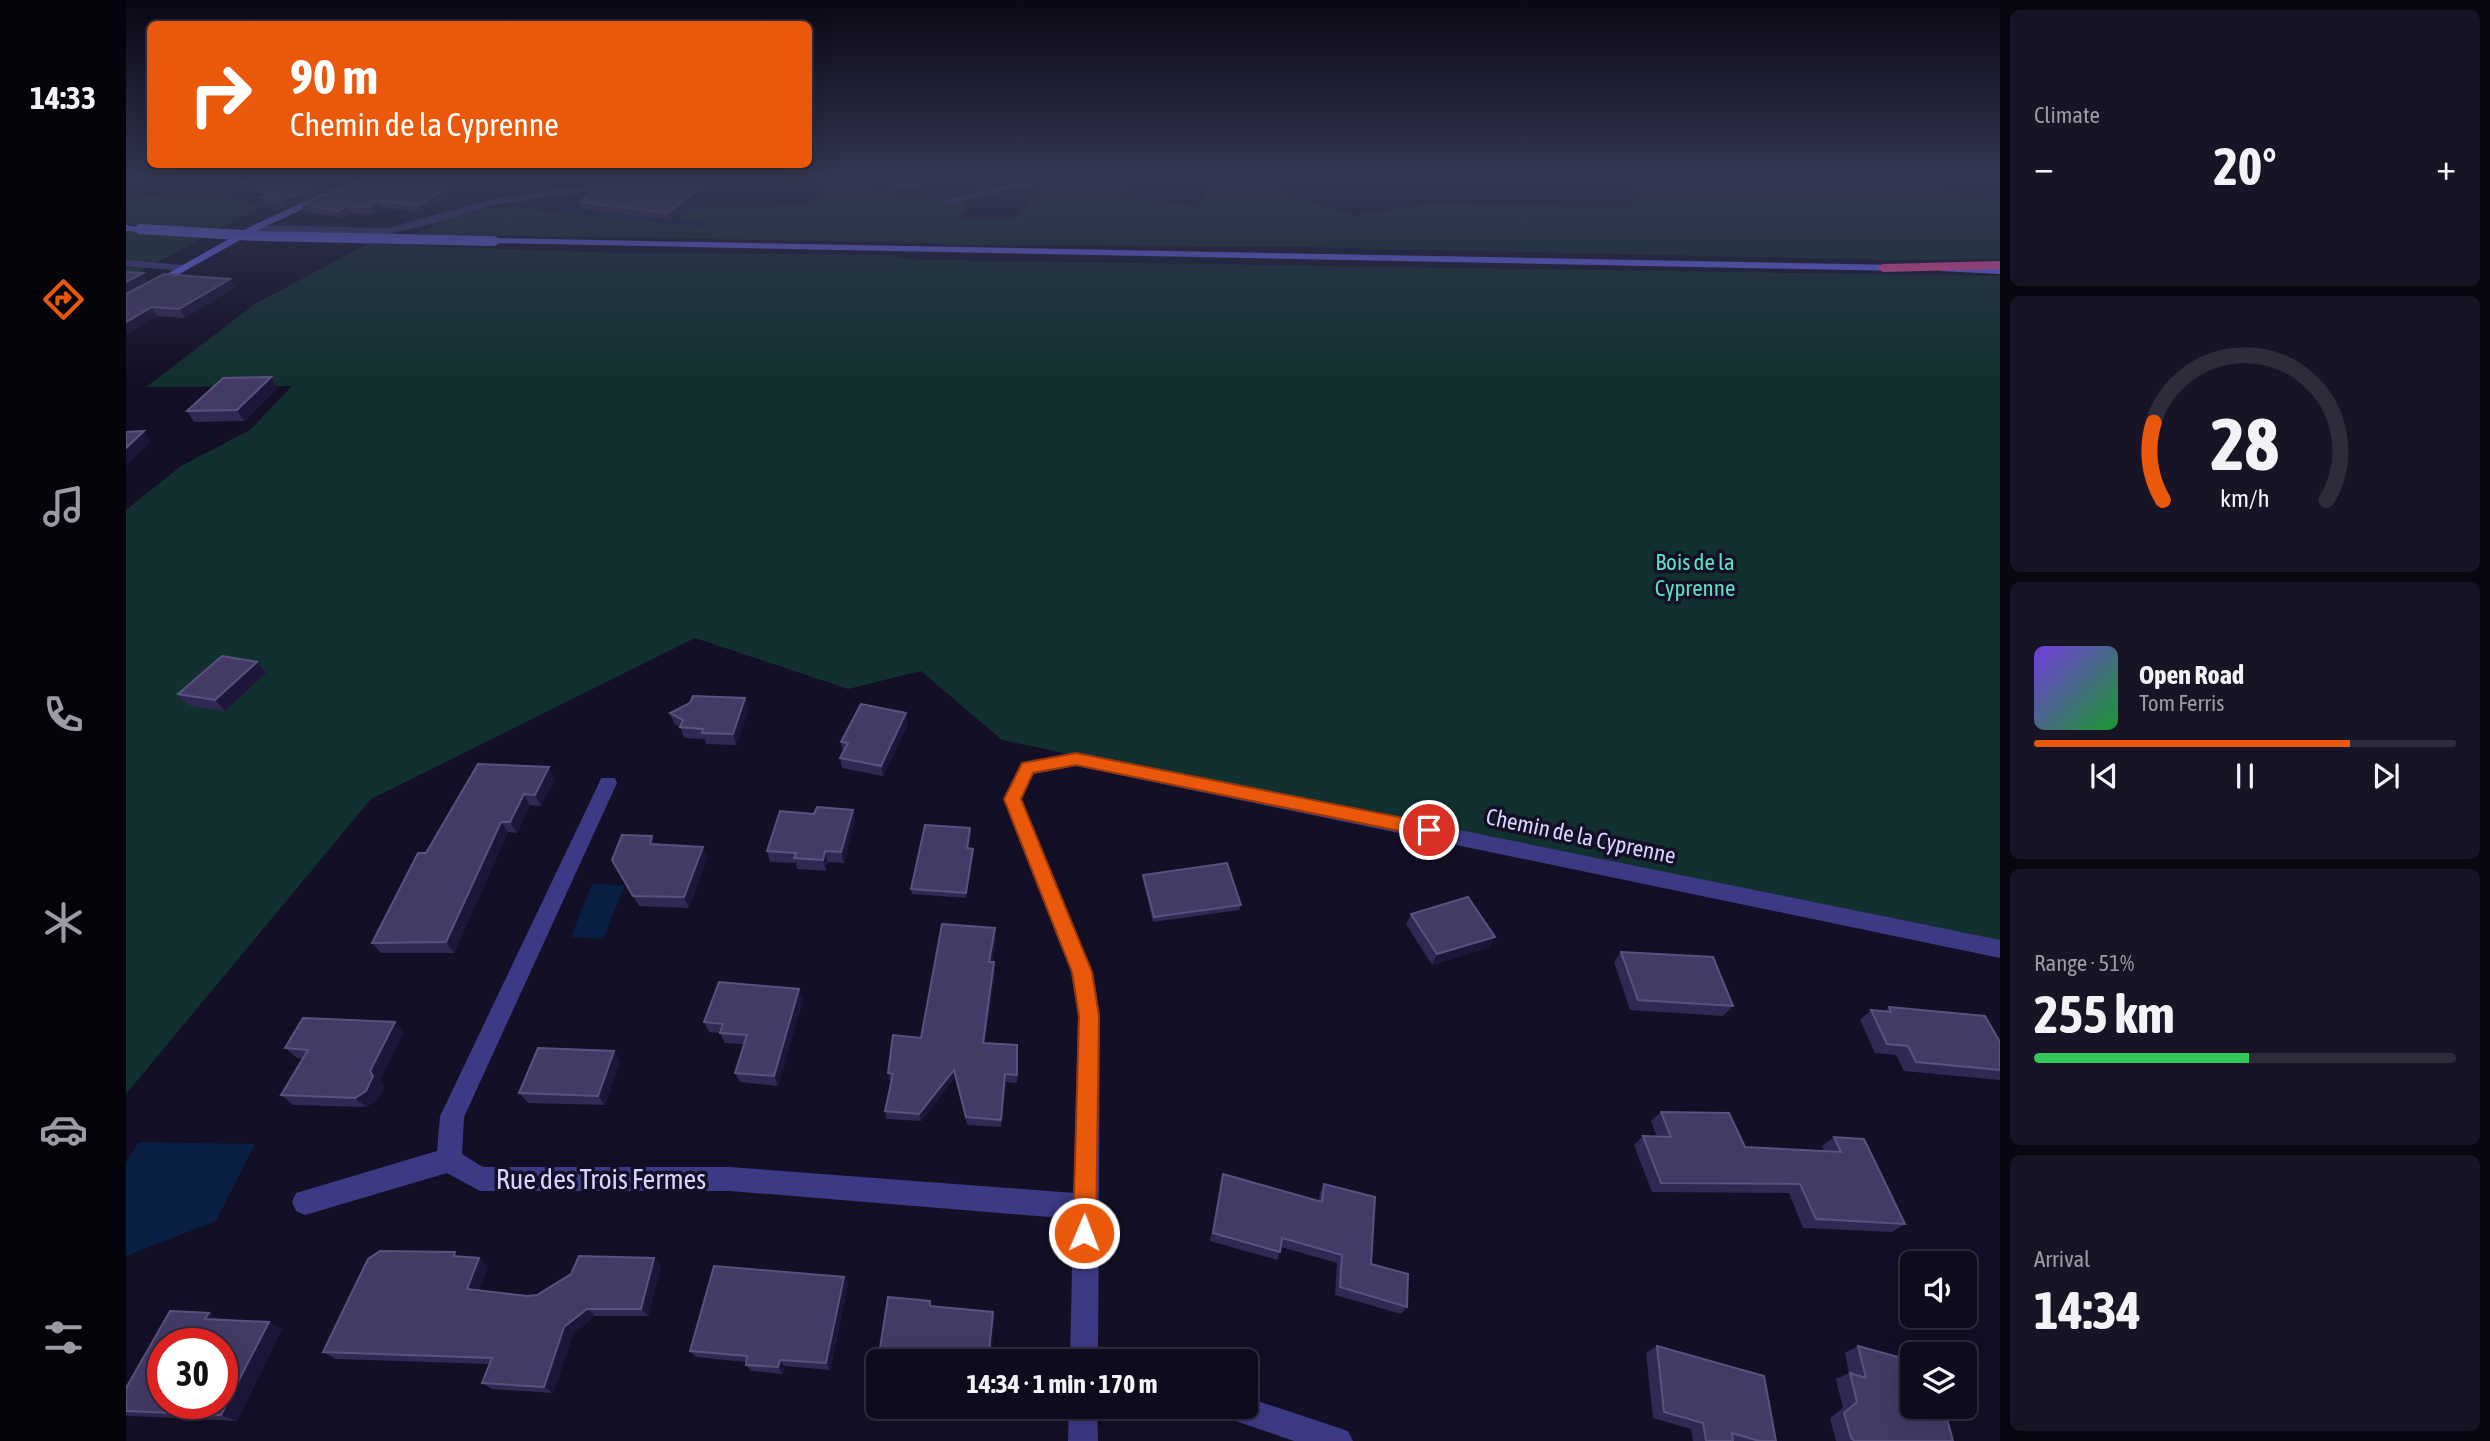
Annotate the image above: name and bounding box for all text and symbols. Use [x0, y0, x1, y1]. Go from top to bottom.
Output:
text: 90 m [290, 48, 378, 104]
icon: right [175, 49, 266, 140]
text: 14:33 [30, 79, 96, 116]
text: Climate [2034, 102, 2100, 128]
text: Chemin de la Cyprenne [290, 106, 559, 143]
text: 20° [2213, 136, 2277, 196]
text: − [2034, 145, 2054, 188]
text: + [2436, 145, 2456, 188]
icon: directions [39, 275, 88, 324]
text: 28 [2211, 403, 2279, 486]
icon: music [39, 482, 88, 531]
text: km/h [2220, 484, 2270, 512]
park label: Bois de la Cyprenne [1655, 549, 1735, 601]
text: Open Road [2139, 660, 2244, 690]
icon: phone [39, 690, 88, 739]
text: Tom Ferris [2139, 690, 2224, 716]
icon: previous [2085, 757, 2123, 795]
icon: pause [2226, 757, 2264, 795]
icon: next [2367, 757, 2405, 795]
pin [1399, 800, 1459, 860]
street label: Chemin de la Cyprenne [1484, 803, 1678, 869]
icon: arrive [1410, 811, 1448, 849]
icon: climate [39, 898, 88, 947]
text: Range · 51% [2034, 950, 2134, 976]
text: 255 km [2034, 984, 2175, 1044]
icon: car [39, 1105, 88, 1154]
street label: Rue des Trois Fermes [496, 1163, 706, 1195]
position arrow [1047, 1196, 1121, 1270]
text: Arrival [2034, 1246, 2090, 1272]
map controls [1900, 1251, 1977, 1419]
button: sound [1900, 1251, 1977, 1328]
text: 14:34 [2034, 1280, 2141, 1340]
icon: filters [39, 1313, 88, 1362]
speed limit sign: 30 [147, 1328, 238, 1419]
button: layers [1900, 1342, 1977, 1419]
text: 14:34 · 1 min · 170 m [967, 1369, 1157, 1399]

